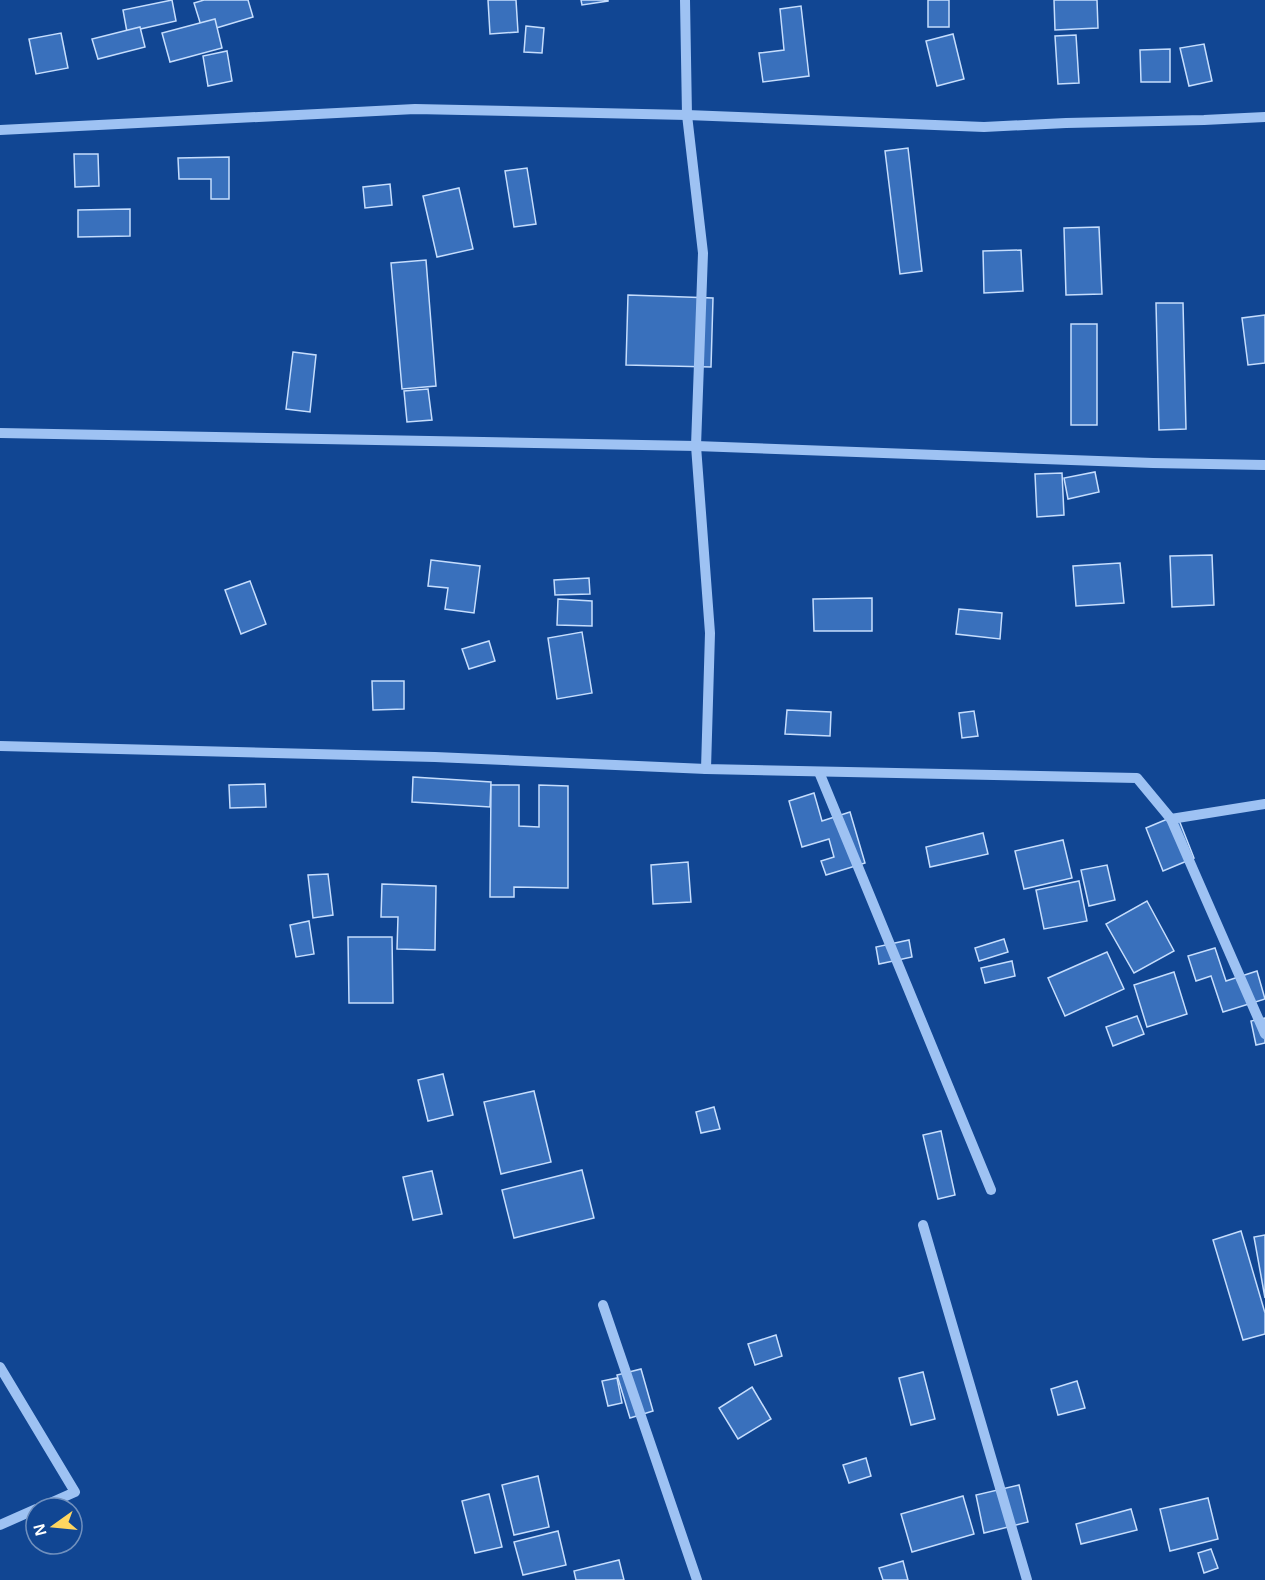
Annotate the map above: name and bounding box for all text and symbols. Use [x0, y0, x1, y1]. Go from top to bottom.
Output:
north arrow [24, 1496, 84, 1556]
text: N [30, 1522, 50, 1538]

